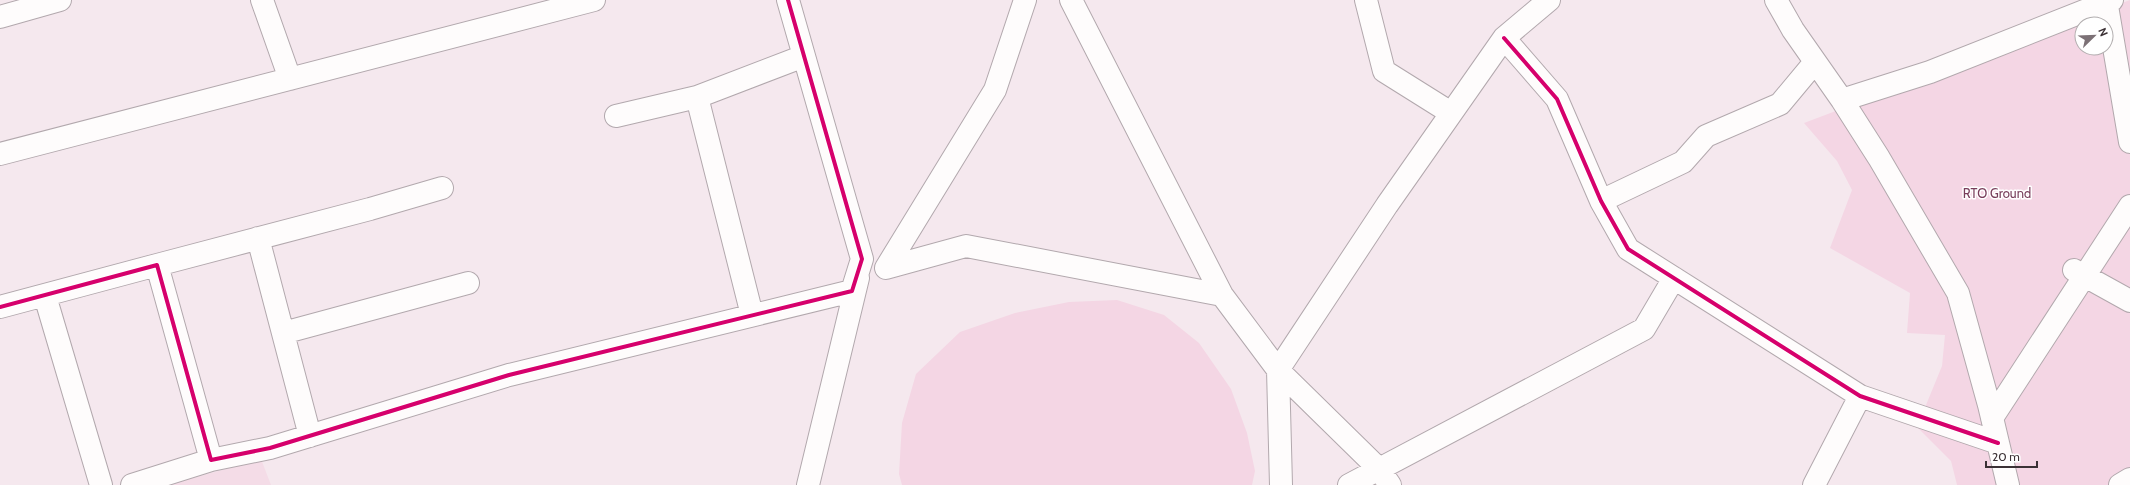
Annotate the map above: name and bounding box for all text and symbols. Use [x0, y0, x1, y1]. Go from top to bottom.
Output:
north arrow [2074, 16, 2114, 56]
text: N [2095, 26, 2111, 38]
park label: RTO Ground [1963, 185, 2031, 201]
scale bar [1986, 443, 2037, 469]
text: 20 m [1992, 449, 2020, 464]

